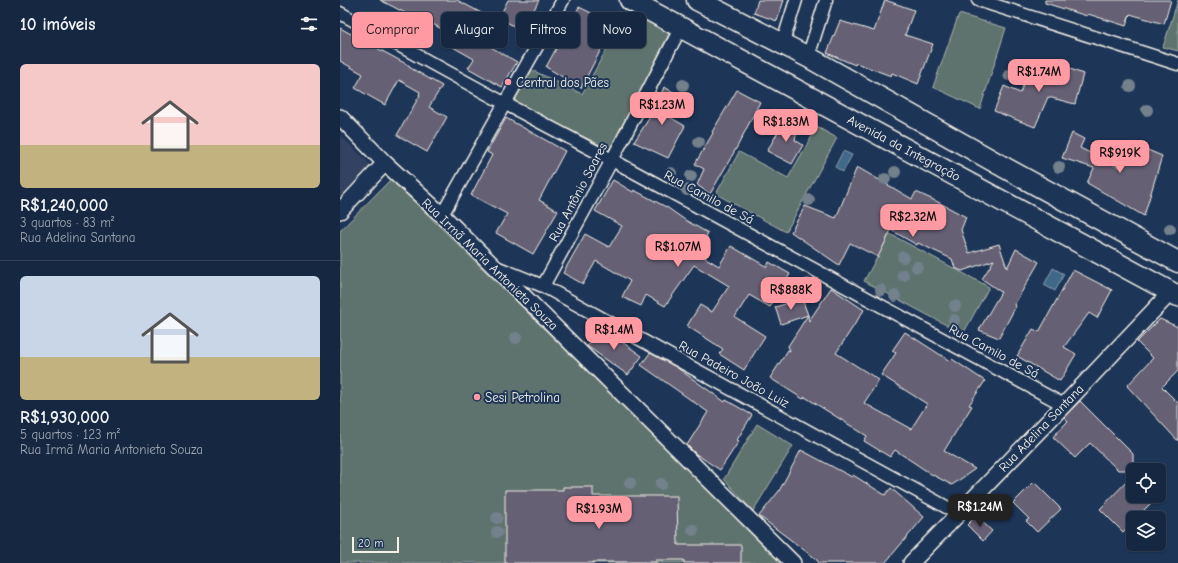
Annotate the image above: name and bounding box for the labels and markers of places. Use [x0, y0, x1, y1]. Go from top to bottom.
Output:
pin: R$1.74M [1002, 59, 1076, 93]
place label: Central dos Pães [516, 75, 609, 90]
marker: Central dos Pães [503, 77, 513, 87]
pin: R$1.23M [625, 92, 699, 126]
pin: R$1.83M [749, 109, 823, 143]
pin: R$919K [1087, 140, 1153, 174]
pin: R$2.32M [876, 204, 950, 238]
pin: R$1.07M [641, 234, 715, 268]
pin: R$888K [758, 277, 824, 311]
pin: R$1.4M [581, 317, 647, 351]
place label: Sesi Petrolina [485, 390, 560, 405]
marker: Sesi Petrolina [472, 392, 482, 402]
pin: R$1.24M [943, 494, 1017, 528]
pin: R$1.93M [562, 496, 636, 530]

